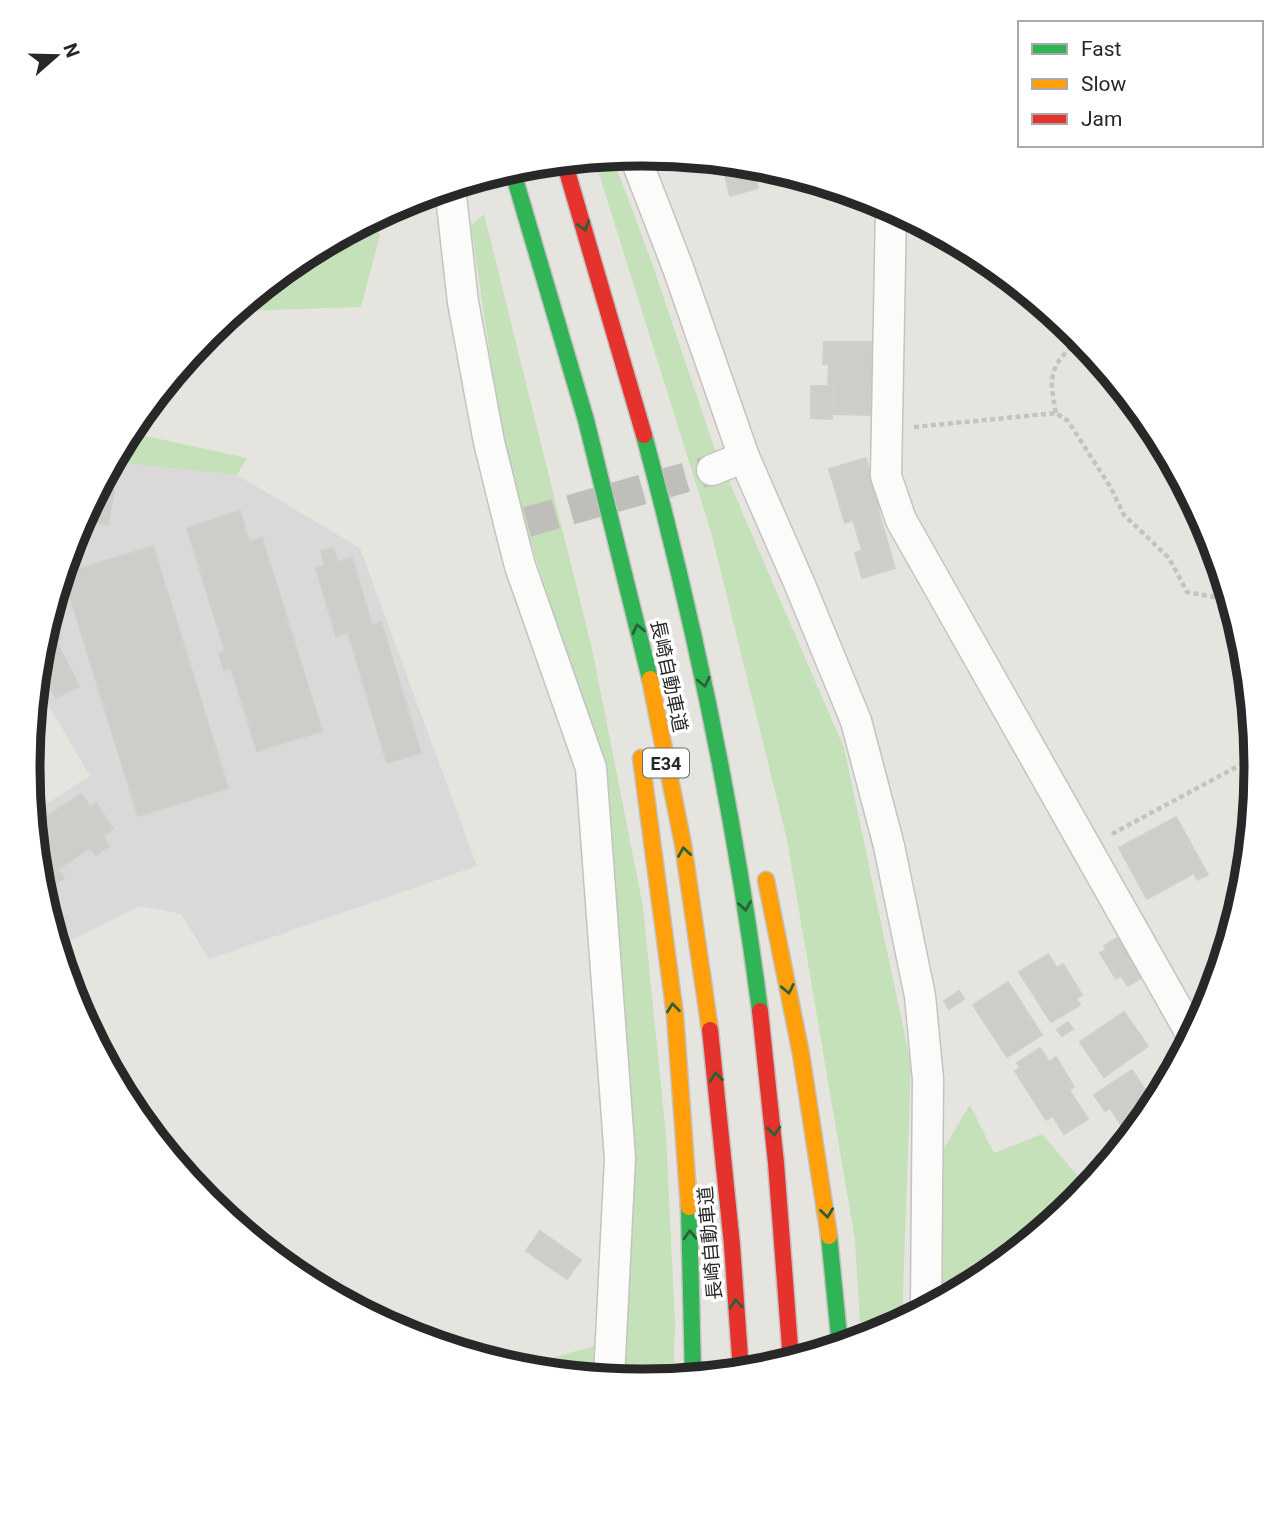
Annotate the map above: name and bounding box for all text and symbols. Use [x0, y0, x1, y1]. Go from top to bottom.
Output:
north arrow [21, 21, 91, 91]
legend [1018, 21, 1263, 147]
text: Fast [1081, 37, 1122, 61]
text: N [58, 40, 85, 61]
text: Slow [1081, 72, 1127, 96]
text: Jam [1081, 107, 1122, 131]
one-way arrow [576, 220, 591, 232]
street label: 長崎自動車道 [646, 618, 692, 734]
one-way arrow [631, 623, 646, 635]
one-way arrow [695, 676, 710, 688]
road number: E34 [643, 748, 689, 778]
one-way arrow [677, 846, 692, 858]
one-way arrow [737, 900, 752, 912]
one-way arrow [780, 983, 795, 995]
one-way arrow [666, 1002, 681, 1014]
one-way arrow [708, 1071, 723, 1083]
one-way arrow [766, 1126, 781, 1137]
street label: 長崎自動車道 [694, 1185, 726, 1301]
one-way arrow [819, 1207, 834, 1219]
one-way arrow [682, 1229, 697, 1240]
one-way arrow [729, 1298, 744, 1309]

